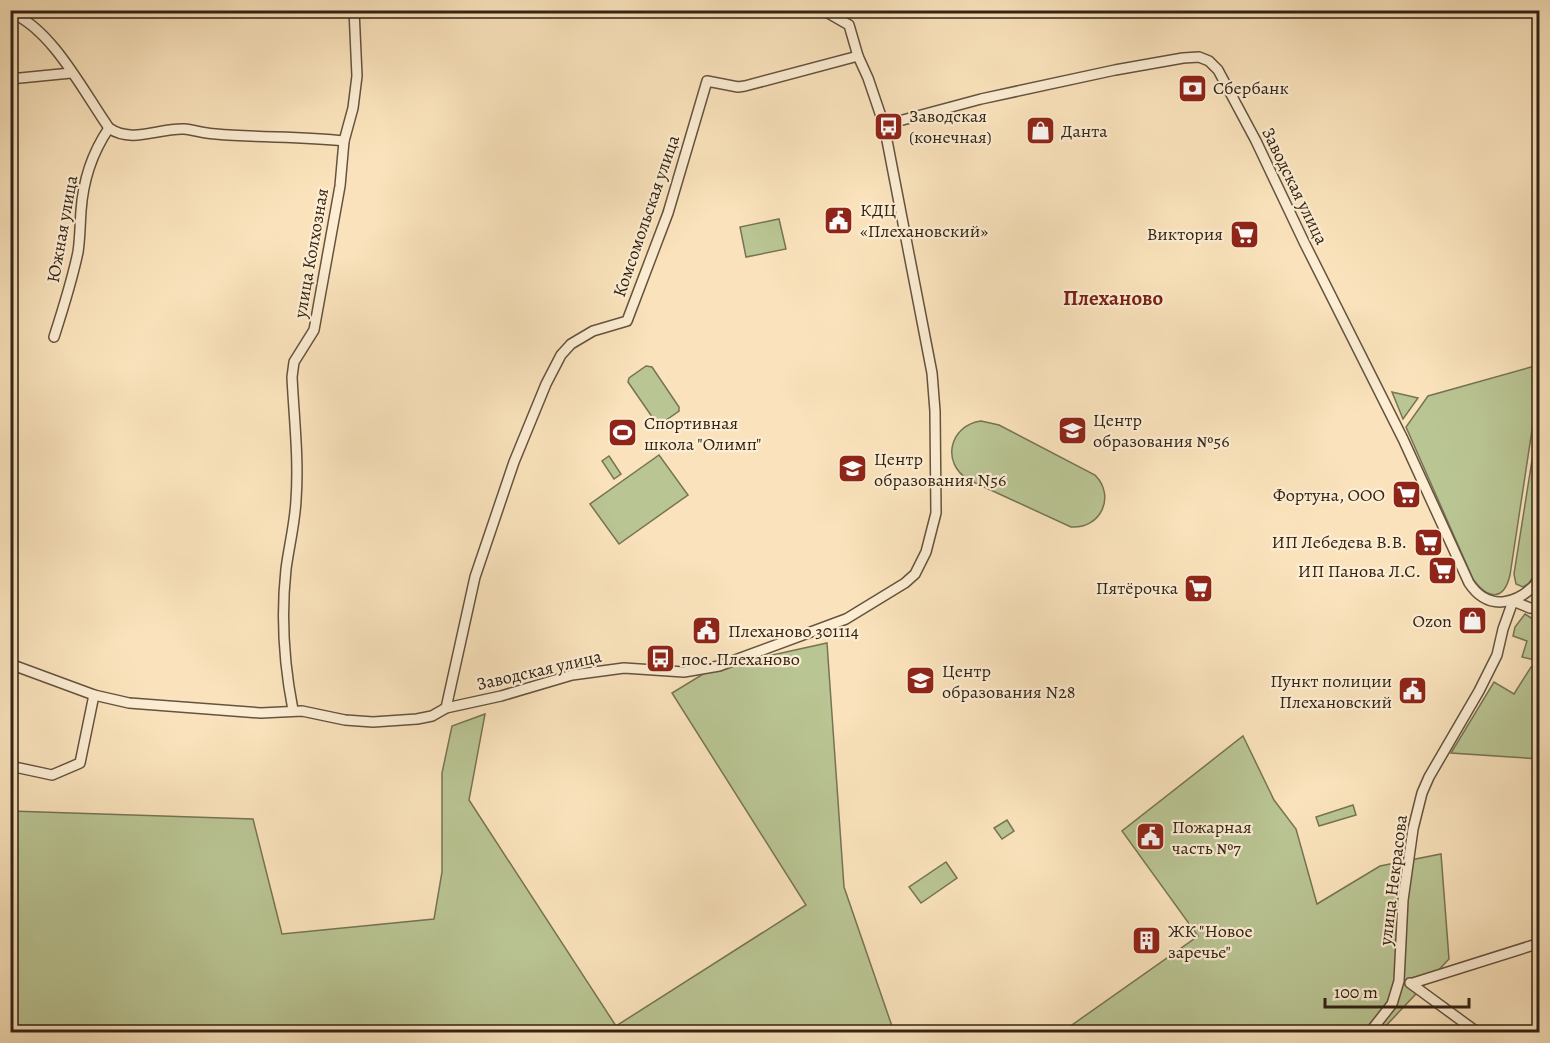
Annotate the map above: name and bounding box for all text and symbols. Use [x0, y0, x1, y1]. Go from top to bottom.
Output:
bank icon: Сбербанк [1176, 72, 1208, 104]
place label: Сбербанк [1213, 76, 1289, 100]
place label: Заводская (конечная) [909, 104, 992, 149]
bus stop icon: Заводская (конечная) [872, 110, 904, 142]
shop icon: Данта [1024, 115, 1056, 147]
place label: Данта [1061, 119, 1108, 143]
street label: Заводская улица [1256, 123, 1334, 249]
street label: Комсомольская улица [607, 131, 685, 300]
street label: Южная улица [41, 173, 83, 285]
street label: улица Колхозная [288, 186, 334, 321]
place label: КДЦ «Плехановский» [860, 198, 988, 243]
public building icon: КДЦ «Плехановский» [823, 204, 855, 236]
supermarket icon: Виктория [1228, 218, 1260, 250]
place label: Виктория [1147, 222, 1223, 246]
district label: Плеханово [1063, 284, 1163, 312]
place label: Центр образования №56 [1093, 408, 1229, 453]
place label: Спортивная школа "Олимп" [644, 411, 761, 456]
school or university icon: Центр образования №56 [1056, 414, 1088, 446]
sports icon: Спортивная школа "Олимп" [607, 417, 639, 449]
place label: Центр образования N56 [874, 447, 1006, 492]
school or university icon: Центр образования N56 [837, 453, 869, 485]
supermarket icon: Фортуна, ООО [1390, 479, 1422, 511]
place label: Фортуна, ООО [1273, 483, 1385, 507]
supermarket icon: ИП Лебедева В.В. [1412, 526, 1444, 558]
place label: ИП Лебедева В.В. [1271, 530, 1407, 554]
supermarket icon: ИП Панова Л.С. [1426, 555, 1458, 587]
place label: ИП Панова Л.С. [1298, 559, 1421, 583]
supermarket icon: Пятёрочка [1183, 572, 1215, 604]
place label: Пятёрочка [1096, 576, 1179, 600]
shop icon: Ozon [1457, 605, 1489, 637]
place label: Ozon [1412, 609, 1452, 633]
public building icon: Плеханово 301114 [691, 615, 723, 647]
place label: Плеханово 301114 [728, 619, 859, 643]
bus stop icon: пос. Плеханово [644, 643, 676, 675]
street label: Заводская улица [474, 644, 605, 696]
place label: пос. Плеханово [681, 647, 800, 671]
place label: Центр образования N28 [942, 659, 1076, 704]
school or university icon: Центр образования N28 [905, 665, 937, 697]
place label: Пункт полиции Плехановский [1270, 669, 1392, 714]
public building icon: Пункт полиции Плехановский [1397, 675, 1429, 707]
street label: улица Некрасова [1373, 813, 1413, 948]
place label: Пожарная часть №7 [1172, 815, 1252, 860]
public building icon: Пожарная часть №7 [1135, 821, 1167, 853]
place label: ЖК "Новое заречье" [1168, 919, 1253, 964]
building icon: ЖК "Новое заречье" [1131, 925, 1163, 957]
scale bar [1325, 971, 1469, 1009]
text: 100 m [1334, 980, 1378, 1004]

